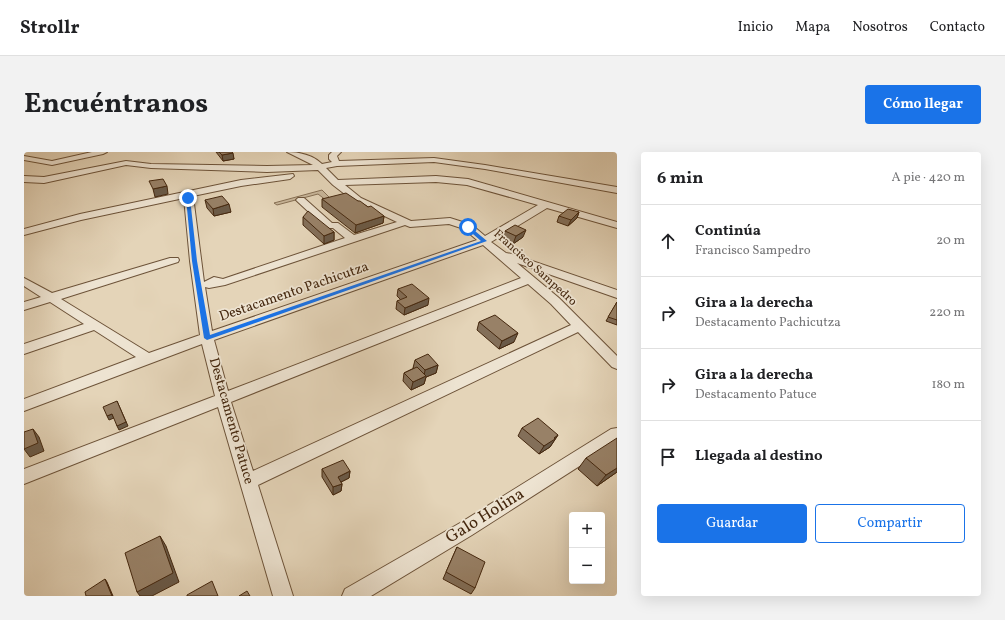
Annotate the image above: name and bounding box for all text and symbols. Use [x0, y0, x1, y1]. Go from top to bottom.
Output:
text: Strollr [20, 15, 80, 41]
text: Inicio [738, 18, 773, 37]
text: Mapa [795, 18, 830, 37]
text: Nosotros [852, 18, 908, 37]
text: Contacto [930, 18, 985, 37]
text: Encuéntranos [24, 85, 208, 124]
button: Cómo llegar [865, 85, 981, 124]
text: 6 min [657, 167, 703, 190]
text: A pie · 420 m [891, 169, 965, 187]
route end [179, 189, 197, 207]
route start [459, 218, 477, 236]
text: Continúa [695, 221, 761, 242]
street label: Francisco Sampedro [490, 226, 580, 310]
icon: ahead [657, 230, 679, 252]
text: 20 m [936, 232, 965, 250]
text: Francisco Sampedro [695, 242, 811, 260]
street label: Destacamento Pachicutza [217, 257, 371, 327]
text: Gira a la derecha [695, 293, 813, 314]
icon: right [657, 302, 679, 324]
text: 220 m [929, 304, 965, 322]
text: Destacamento Pachicutza [695, 314, 841, 332]
street label: Destacamento Patuce [204, 355, 258, 487]
text: Gira a la derecha [695, 365, 813, 386]
icon: right [657, 374, 679, 396]
text: 180 m [931, 376, 965, 394]
text: Destacamento Patuce [695, 386, 817, 404]
icon: arrive [657, 446, 679, 468]
text: Llegada al destino [695, 446, 823, 467]
street label: Galo Holina [441, 483, 529, 549]
button: Guardar [657, 504, 807, 543]
button: Compartir [815, 504, 965, 543]
map controls [569, 512, 605, 584]
button: + [569, 512, 605, 548]
button: − [569, 548, 605, 584]

